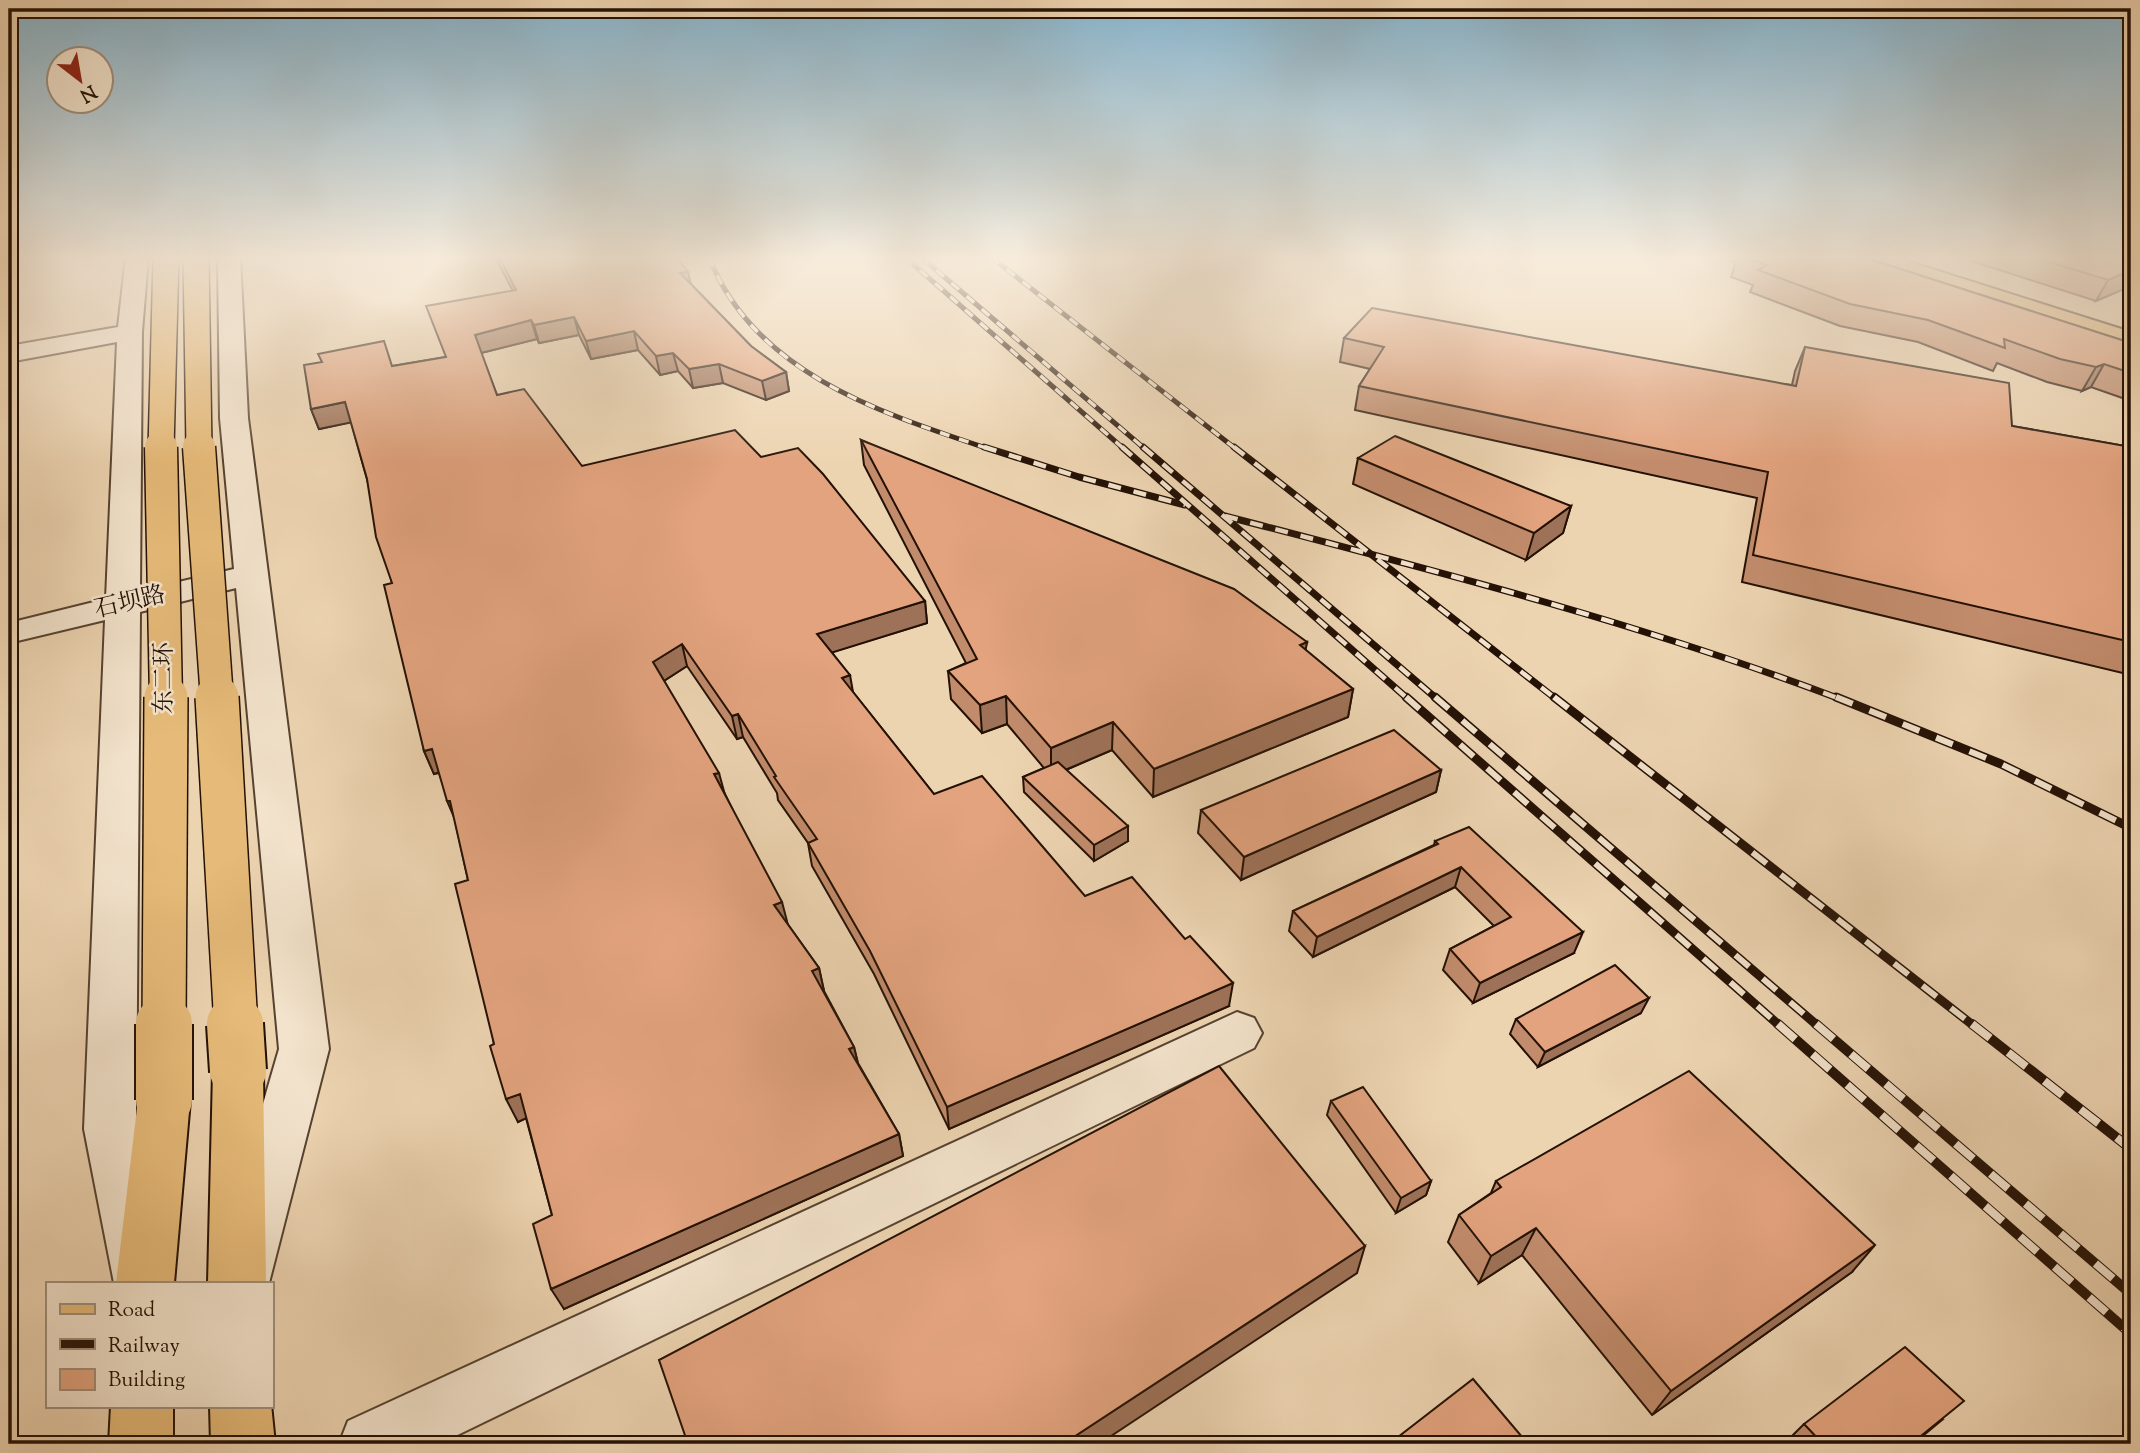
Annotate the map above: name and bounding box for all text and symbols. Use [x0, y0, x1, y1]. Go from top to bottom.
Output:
north arrow [46, 46, 116, 116]
text: N [74, 77, 101, 108]
street label: 石坝路 [91, 578, 169, 628]
street label: 东二环 [148, 642, 182, 714]
legend [46, 1282, 273, 1408]
text: Road [108, 1296, 155, 1326]
text: Railway [108, 1332, 180, 1362]
text: Building [108, 1366, 185, 1396]

